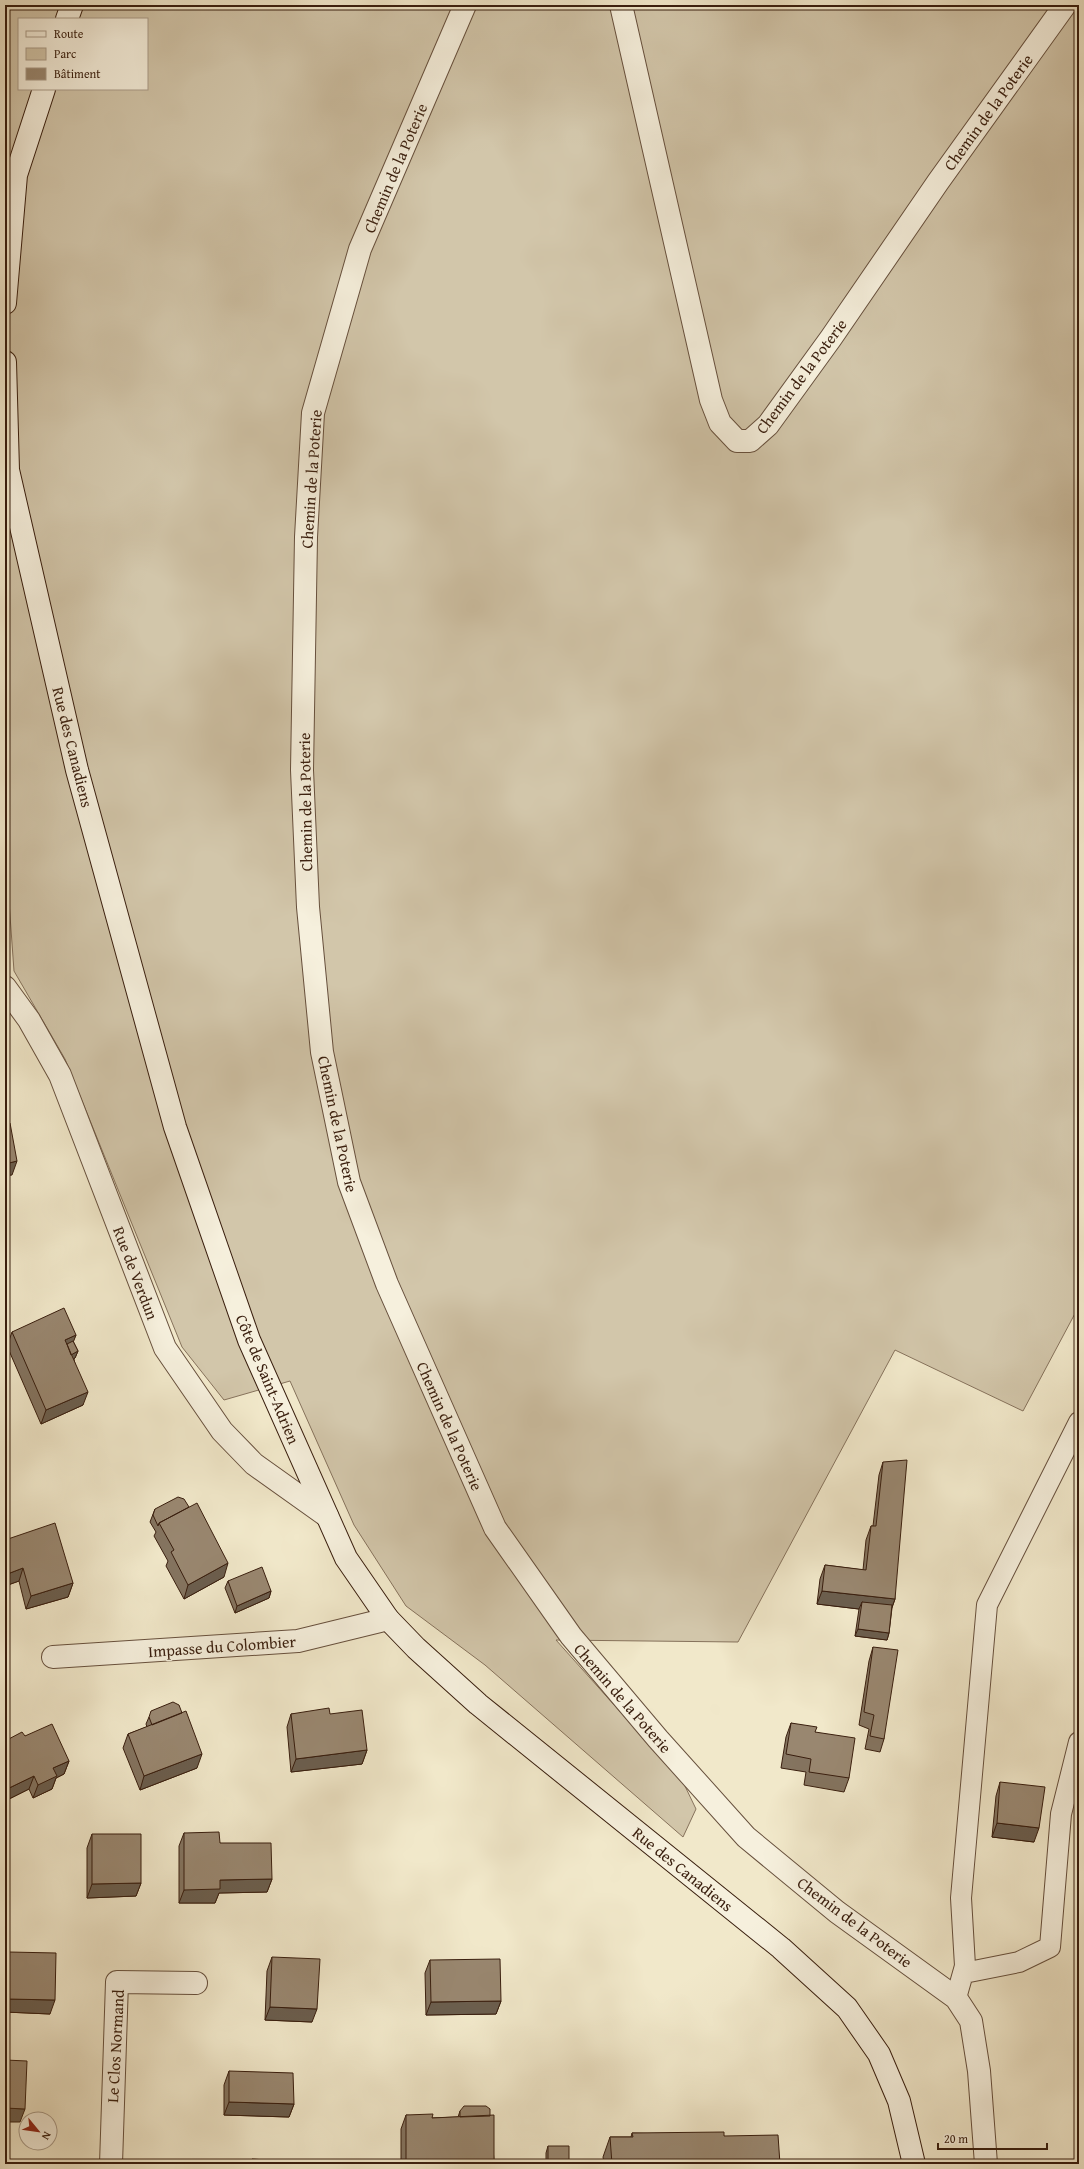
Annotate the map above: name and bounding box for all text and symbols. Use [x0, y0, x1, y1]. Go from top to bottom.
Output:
legend [18, 18, 148, 90]
text: Route [54, 25, 84, 42]
text: Parc [54, 45, 77, 62]
street label: Chemin de la Poterie [937, 49, 1039, 175]
text: Bâtiment [54, 65, 101, 82]
street label: Chemin de la Poterie [357, 99, 433, 237]
street label: Chemin de la Poterie [750, 313, 852, 439]
street label: Chemin de la Poterie [294, 409, 328, 549]
street label: Rue des Canadiens [46, 684, 100, 810]
street label: Chemin de la Poterie [292, 732, 318, 872]
street label: Chemin de la Poterie [312, 1054, 364, 1194]
street label: Rue de Verdun [107, 1223, 165, 1323]
street label: Côte de Saint-Adrien [230, 1310, 306, 1448]
street label: Chemin de la Poterie [411, 1358, 489, 1494]
street label: Impasse du Colombier [147, 1629, 297, 1663]
street label: Chemin de la Poterie [568, 1638, 678, 1758]
street label: Rue des Canadiens [627, 1821, 739, 1917]
street label: Chemin de la Poterie [792, 1871, 918, 1973]
street label: Le Clos Normand [100, 1988, 130, 2103]
north arrow [18, 2111, 58, 2151]
scale bar [938, 2125, 1047, 2151]
text: N [38, 2129, 56, 2144]
text: 20 m [944, 2130, 968, 2147]

